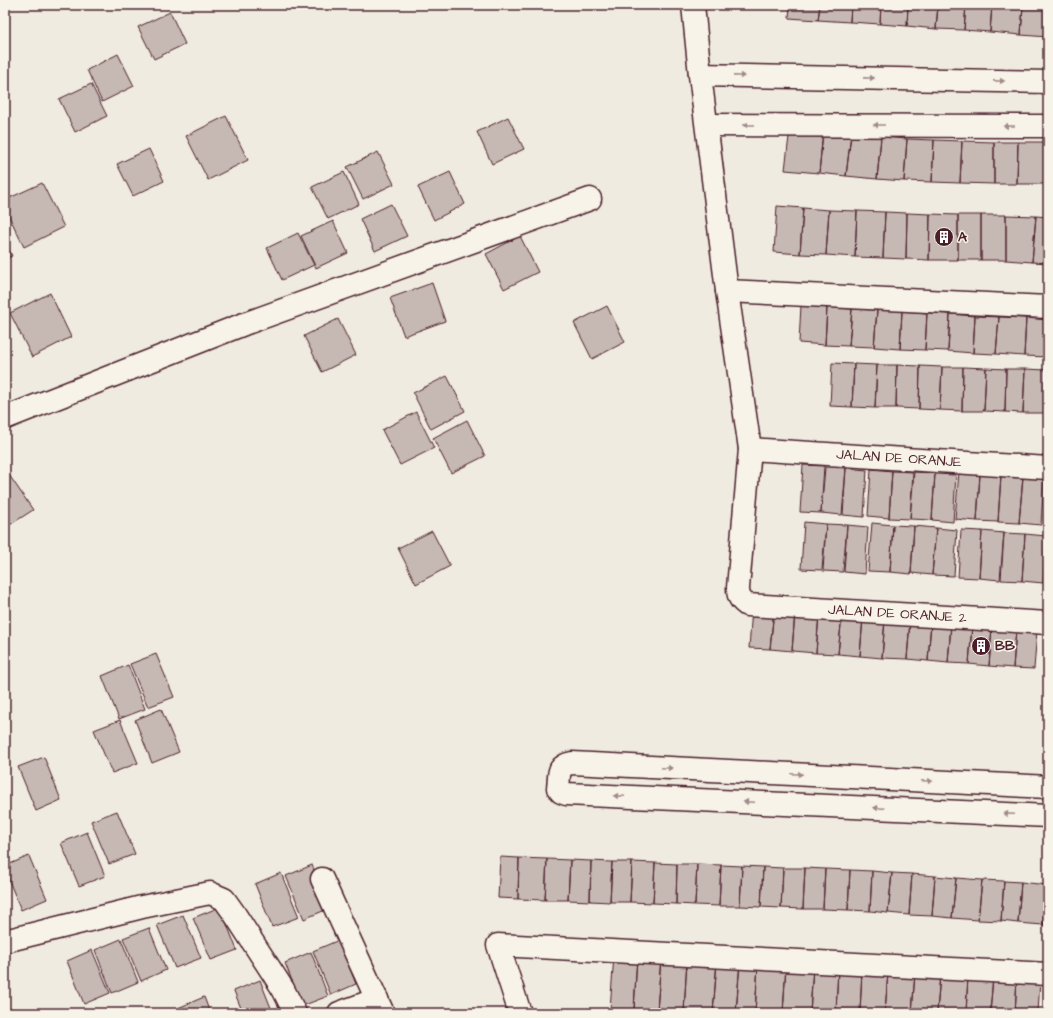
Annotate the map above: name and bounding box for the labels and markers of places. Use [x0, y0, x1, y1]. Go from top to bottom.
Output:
building icon: A [933, 226, 955, 248]
place label: A [958, 227, 968, 247]
building icon: BB [970, 635, 992, 657]
place label: BB [995, 636, 1015, 656]

